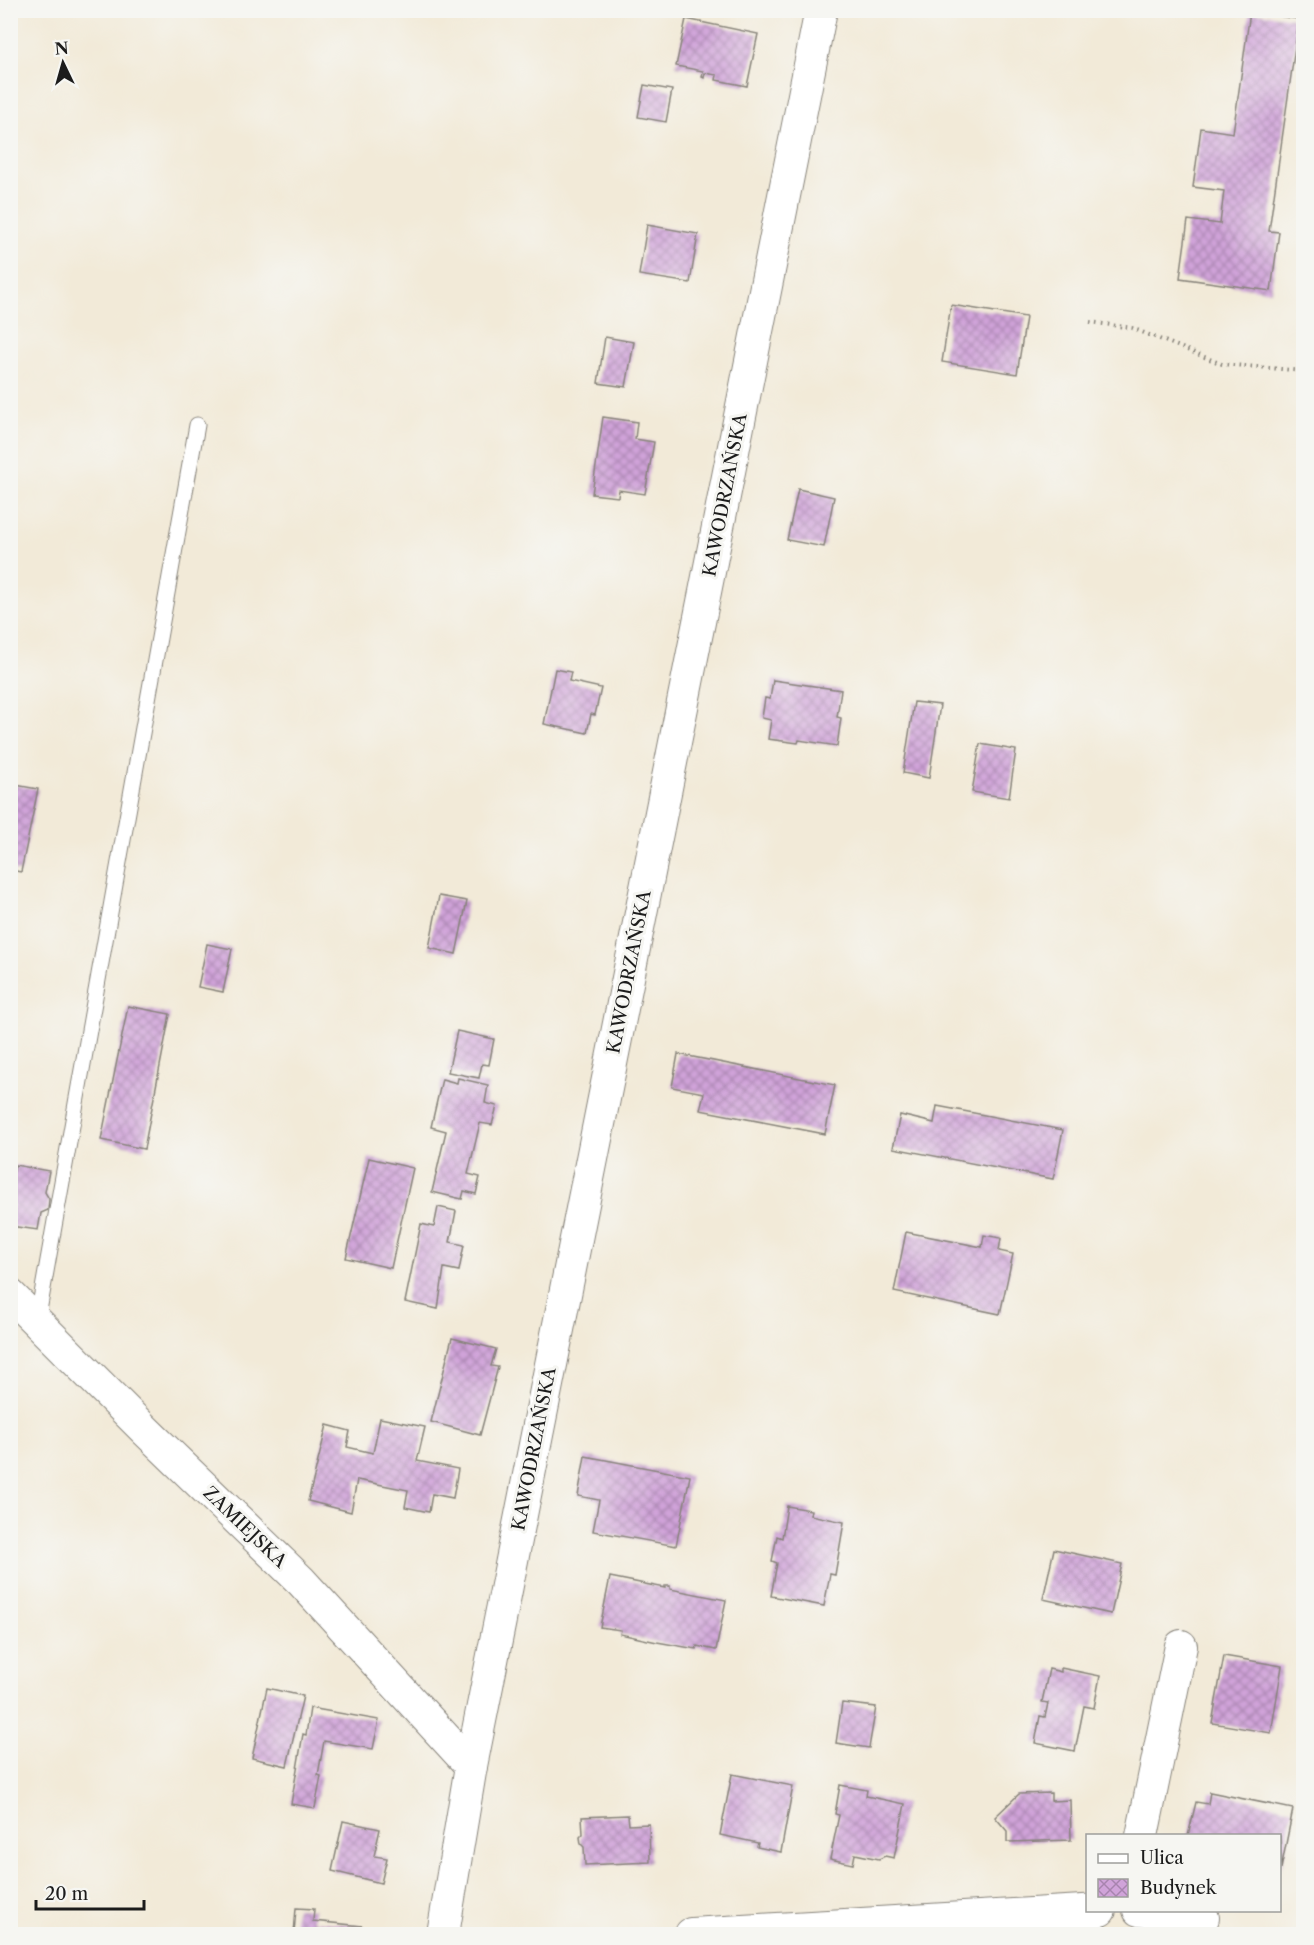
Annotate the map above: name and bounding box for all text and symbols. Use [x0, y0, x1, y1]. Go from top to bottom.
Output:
north arrow [33, 33, 93, 93]
text: N [54, 37, 70, 59]
street label: KAWODRZAŃSKA [697, 411, 752, 579]
street label: KAWODRZAŃSKA [601, 888, 656, 1056]
street label: KAWODRZAŃSKA [506, 1365, 561, 1533]
street label: ZAMIEJSKA [199, 1482, 292, 1573]
legend [1086, 1834, 1281, 1912]
text: Ulica [1140, 1847, 1184, 1869]
scale bar [36, 1873, 144, 1911]
text: Budynek [1140, 1877, 1218, 1899]
text: 20 m [45, 1883, 89, 1905]

